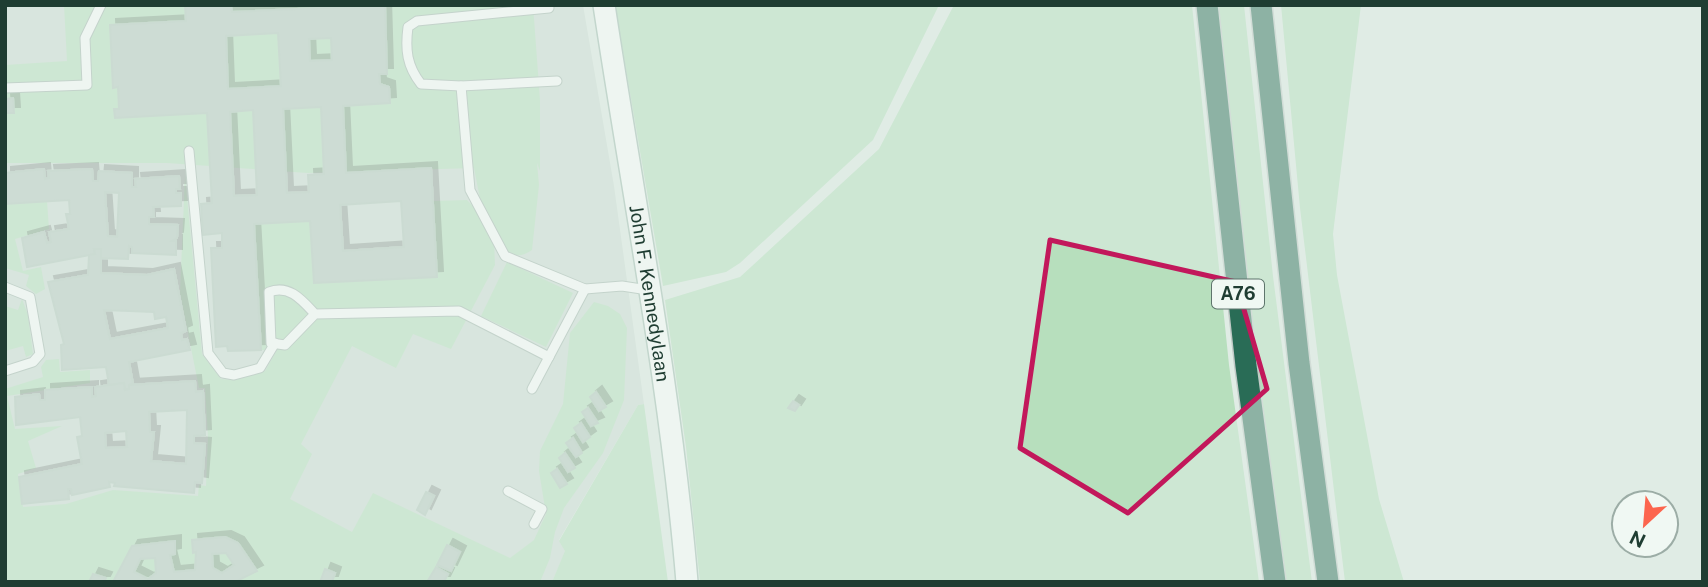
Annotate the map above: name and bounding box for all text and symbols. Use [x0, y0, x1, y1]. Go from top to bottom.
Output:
street label: John F. Kennedylaan [625, 203, 675, 383]
road number: A76 [1212, 280, 1264, 308]
north arrow [1610, 489, 1680, 559]
text: N [1626, 526, 1649, 552]

